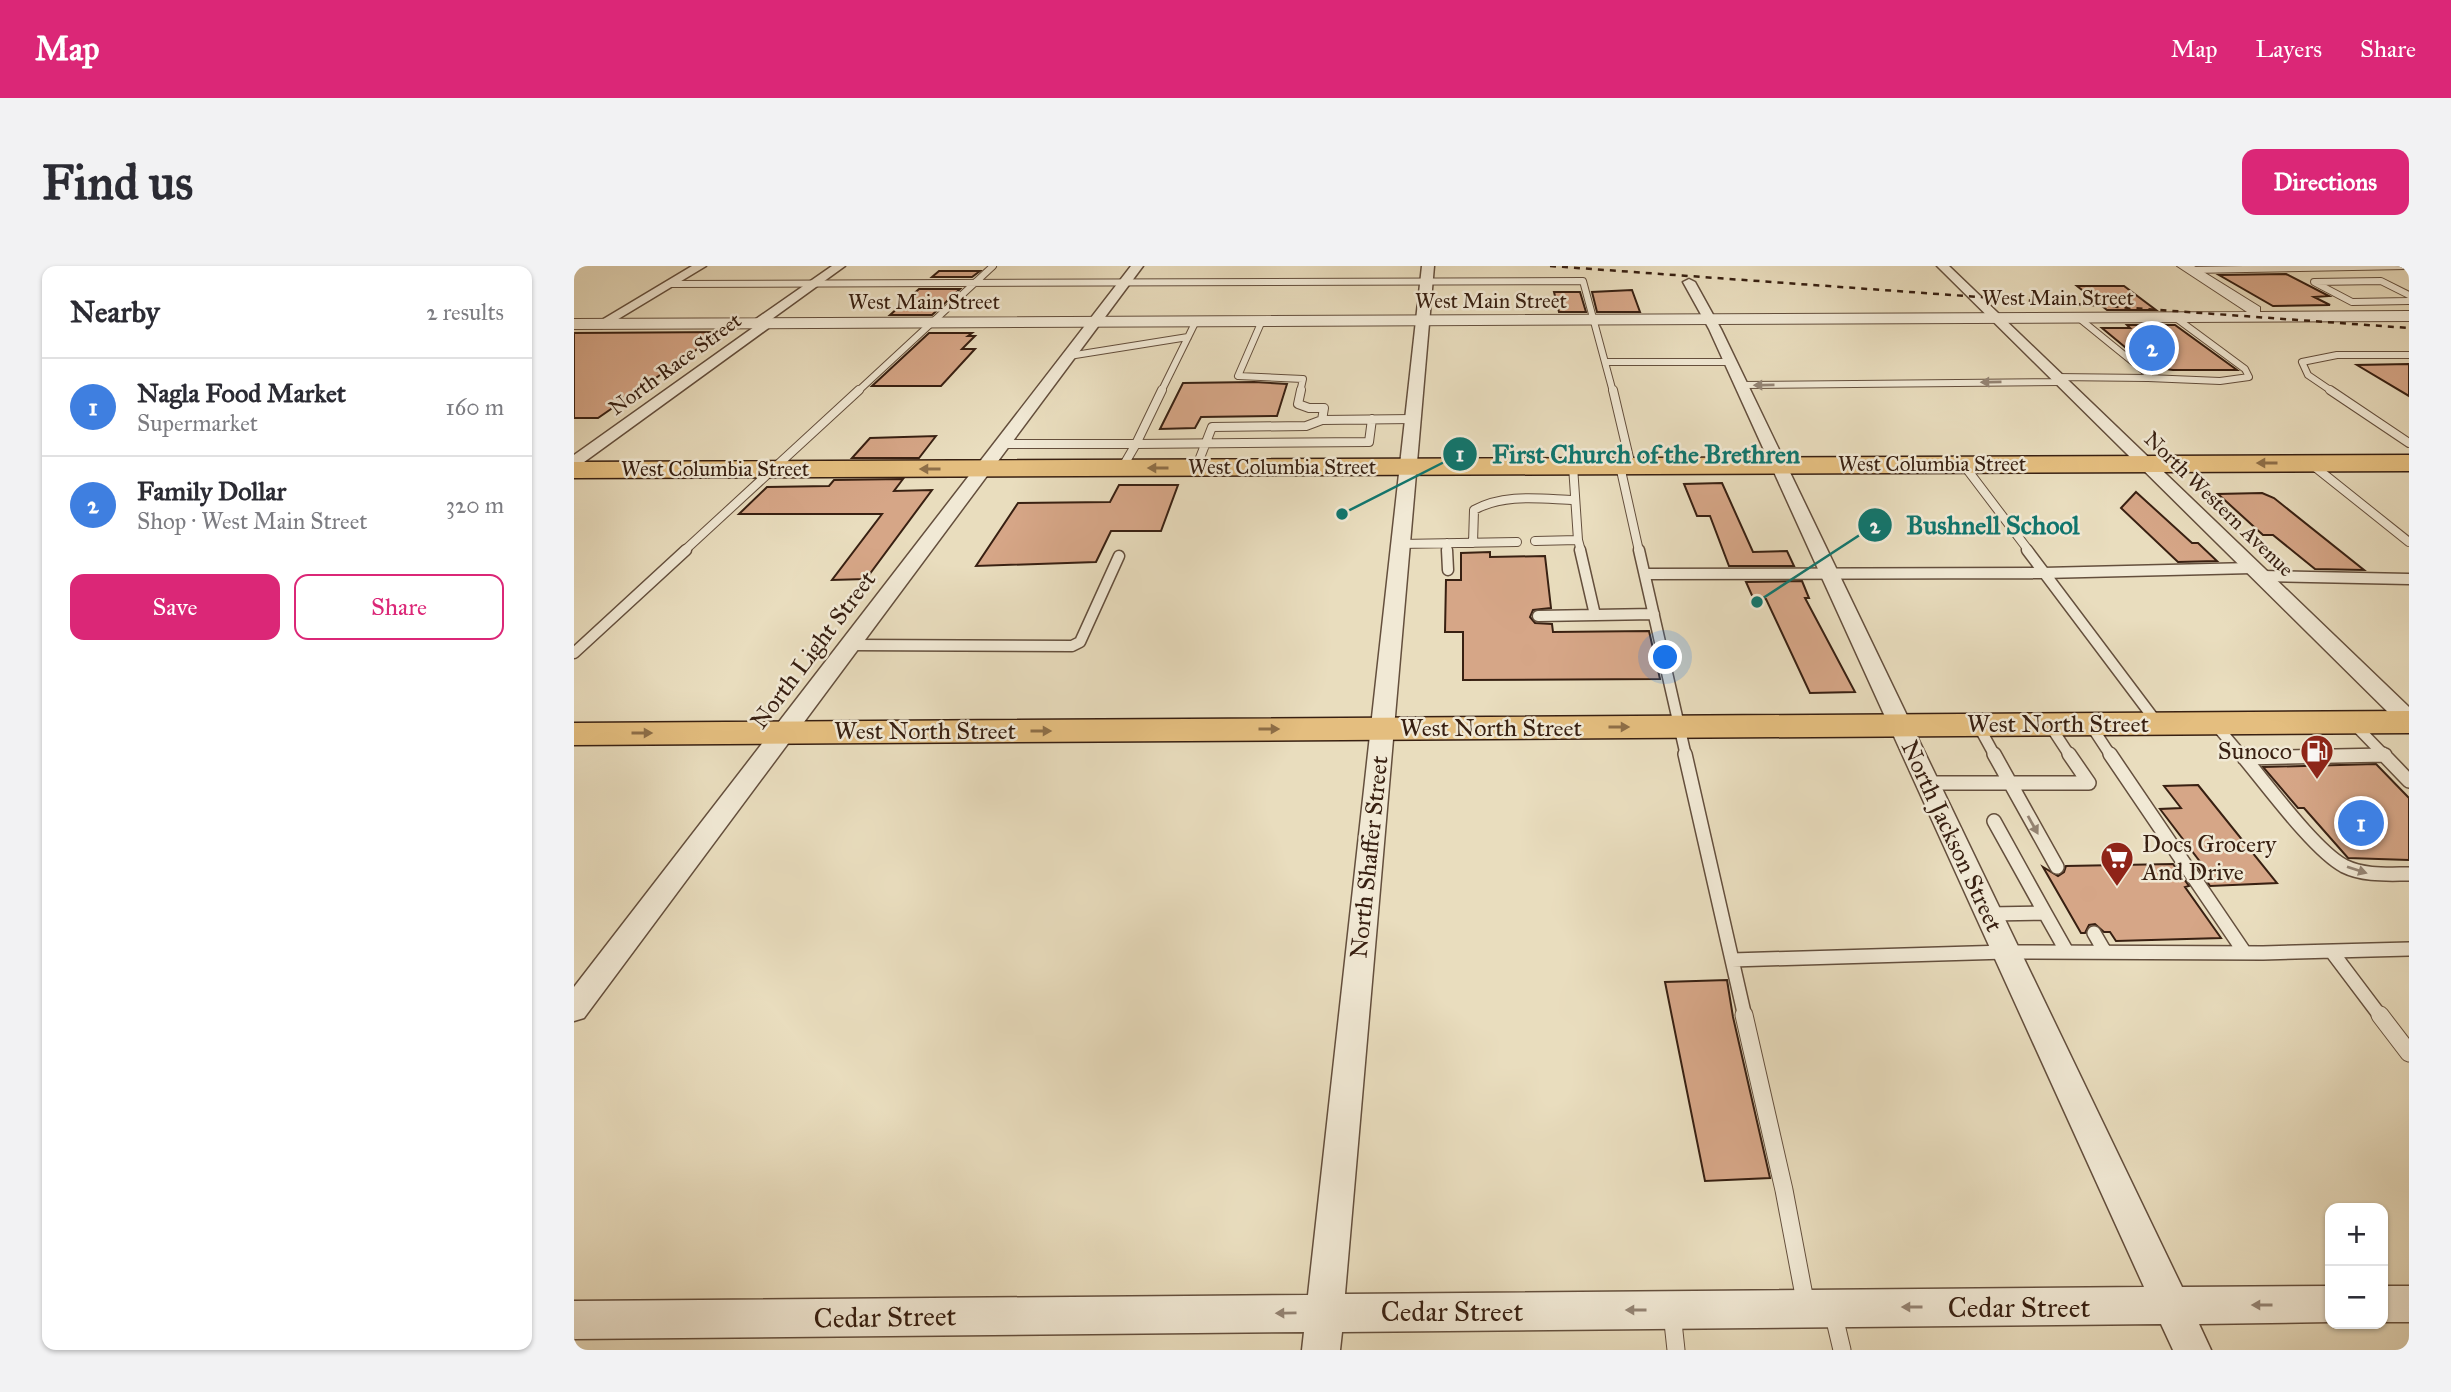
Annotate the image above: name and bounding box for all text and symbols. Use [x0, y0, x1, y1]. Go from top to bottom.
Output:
text: Map [35, 29, 99, 69]
text: Map [2171, 34, 2218, 64]
text: Layers [2256, 34, 2322, 64]
text: Share [2360, 34, 2416, 64]
button: Directions [2242, 149, 2409, 215]
text: Find us [42, 153, 193, 212]
street label: West Main Street [1982, 285, 2134, 311]
street label: West Main Street [1415, 288, 1567, 314]
street label: West Main Street [848, 289, 1000, 315]
text: Nearby [70, 294, 160, 330]
text: 2 results [426, 298, 504, 326]
street label: North Race Street [604, 307, 747, 421]
pin: 2 [2129, 322, 2175, 374]
one-way arrow [1980, 376, 2002, 388]
text: Nagla Food Market [137, 377, 346, 409]
one-way arrow [1753, 379, 1775, 390]
text: 1 [88, 393, 98, 421]
text: 160 m [446, 393, 504, 421]
text: Supermarket [137, 409, 258, 437]
street label: North Western Avenue [2139, 426, 2299, 582]
callout: First Church of the Brethren [1443, 431, 1814, 478]
text: First Church of the Brethren [1492, 438, 1800, 470]
text: 1 [1456, 441, 1464, 467]
street label: West Columbia Street [1838, 451, 2027, 477]
street label: West Columbia Street [1188, 454, 1377, 480]
street label: West Columbia Street [621, 456, 810, 482]
one-way arrow [2256, 457, 2278, 469]
one-way arrow [1147, 462, 1169, 474]
one-way arrow [919, 463, 941, 475]
text: Family Dollar [137, 475, 286, 507]
text: 2 [87, 491, 99, 519]
text: 320 m [446, 491, 504, 519]
callout: Bushnell School [1858, 502, 2094, 549]
text: Shop · West Main Street [137, 507, 367, 535]
text: Bushnell School [1906, 509, 2081, 541]
text: 2 [1870, 513, 1881, 539]
street label: North Light Street [744, 565, 882, 735]
button: Save [70, 574, 280, 640]
button: Share [294, 574, 504, 640]
your location [1648, 640, 1682, 674]
street label: West North Street [1967, 709, 2149, 739]
street label: West North Street [1400, 713, 1582, 743]
street label: West North Street [834, 716, 1016, 746]
one-way arrow [1608, 721, 1630, 733]
one-way arrow [1258, 723, 1280, 735]
one-way arrow [1030, 725, 1052, 737]
one-way arrow [631, 727, 653, 739]
fuel station icon: Sunoco [2298, 732, 2336, 781]
street label: North Jackson Street [1895, 736, 2010, 937]
place label: Sunoco [2218, 736, 2292, 766]
street label: North Shaffer Street [1343, 754, 1395, 960]
pin: 1 [2338, 797, 2384, 849]
one-way arrow [2027, 815, 2039, 835]
place label: Docs Grocery And Drive [2141, 829, 2277, 887]
supermarket icon: Docs Grocery And Drive [2098, 839, 2136, 888]
one-way arrow [2347, 866, 2368, 876]
map controls [2325, 1203, 2388, 1329]
button: + [2325, 1203, 2388, 1266]
button: − [2325, 1266, 2388, 1329]
street label: Cedar Street [1948, 1290, 2090, 1325]
street label: Cedar Street [1381, 1294, 1523, 1329]
street label: Cedar Street [813, 1298, 957, 1336]
one-way arrow [2251, 1299, 2273, 1311]
one-way arrow [1901, 1301, 1923, 1313]
one-way arrow [1624, 1304, 1646, 1316]
one-way arrow [1274, 1307, 1296, 1319]

